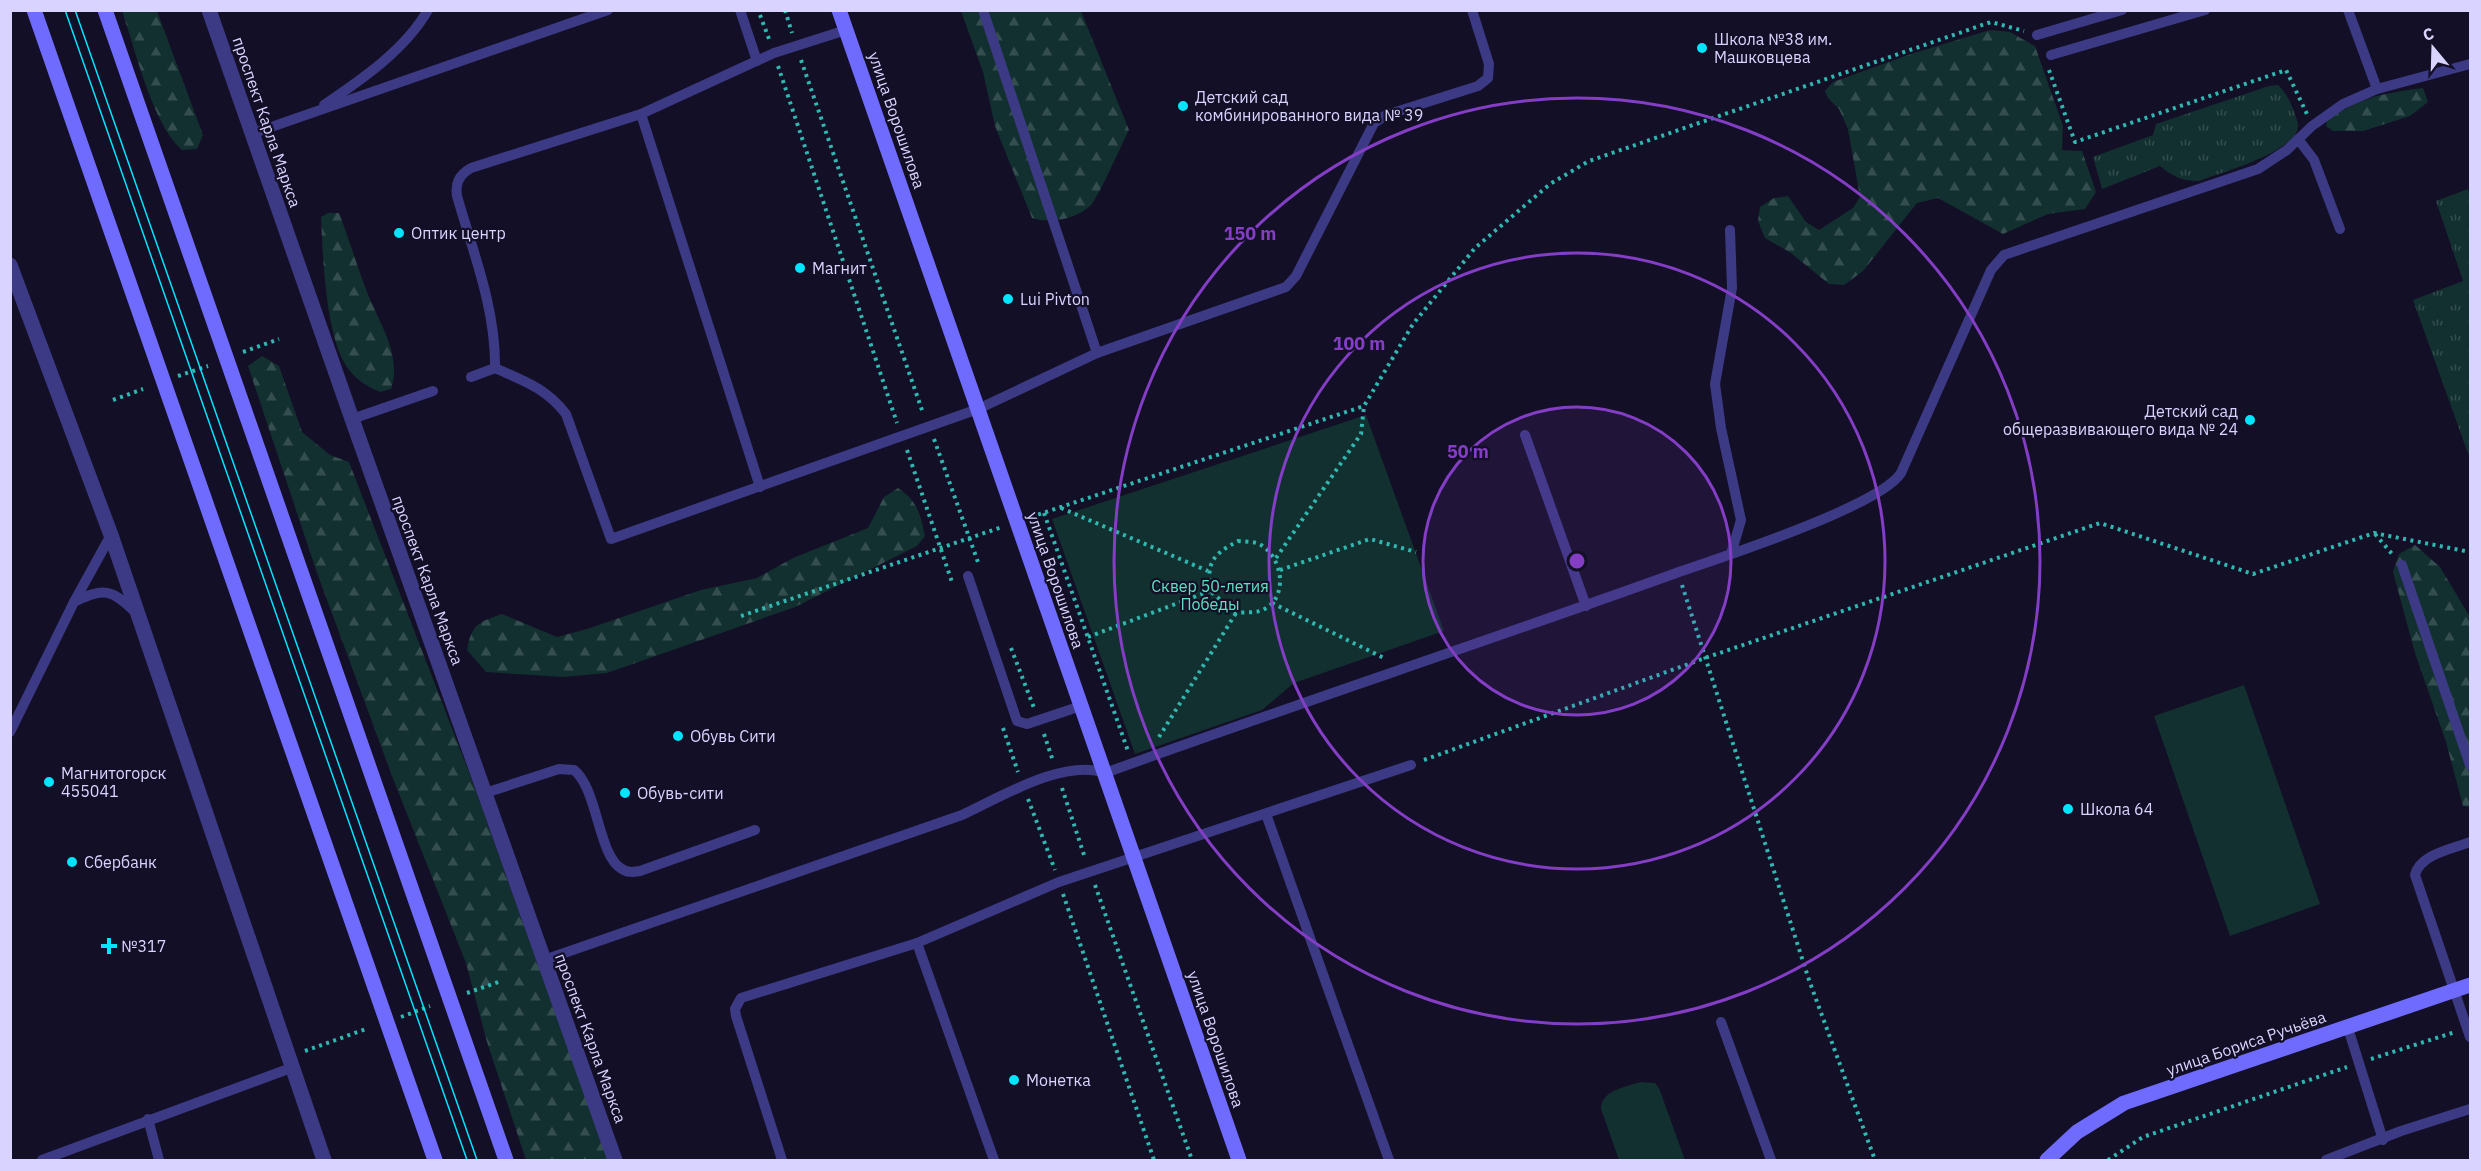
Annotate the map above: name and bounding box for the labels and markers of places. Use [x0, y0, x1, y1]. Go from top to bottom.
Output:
place label: Школа №38 им. Машковцева [1714, 29, 1832, 67]
marker: Школа №38 им. Машковцева [1695, 41, 1709, 55]
place label: Детский сад комбинированного вида № 39 [1195, 87, 1423, 125]
marker: Детский сад комбинированного вида № 39 [1176, 99, 1190, 113]
place label: Оптик центр [411, 223, 506, 243]
marker: Оптик центр [392, 226, 406, 240]
place label: Магнит [812, 258, 867, 278]
marker: Магнит [793, 261, 807, 275]
place label: Lui Pivton [1020, 289, 1090, 309]
marker: Lui Pivton [1001, 292, 1015, 306]
place label: Детский сад общеразвивающего вида № 24 [2003, 401, 2238, 439]
marker: Детский сад общеразвивающего вида № 24 [2243, 413, 2257, 427]
centre of rings [1567, 551, 1587, 571]
place label: Обувь Сити [690, 726, 776, 746]
marker: Обувь Сити [671, 729, 685, 743]
place label: Магнитогорск 455041 [61, 763, 167, 801]
marker: Магнитогорск 455041 [42, 775, 56, 789]
place label: Обувь-сити [637, 783, 724, 803]
marker: Обувь-сити [618, 786, 632, 800]
place label: Школа 64 [2080, 799, 2153, 819]
marker: Школа 64 [2061, 802, 2075, 816]
place label: Сбербанк [84, 852, 157, 872]
marker: Сбербанк [65, 855, 79, 869]
place label: №317 [121, 936, 166, 956]
marker: №317 [102, 939, 116, 953]
place label: Монетка [1026, 1070, 1091, 1090]
marker: Монетка [1007, 1073, 1021, 1087]

